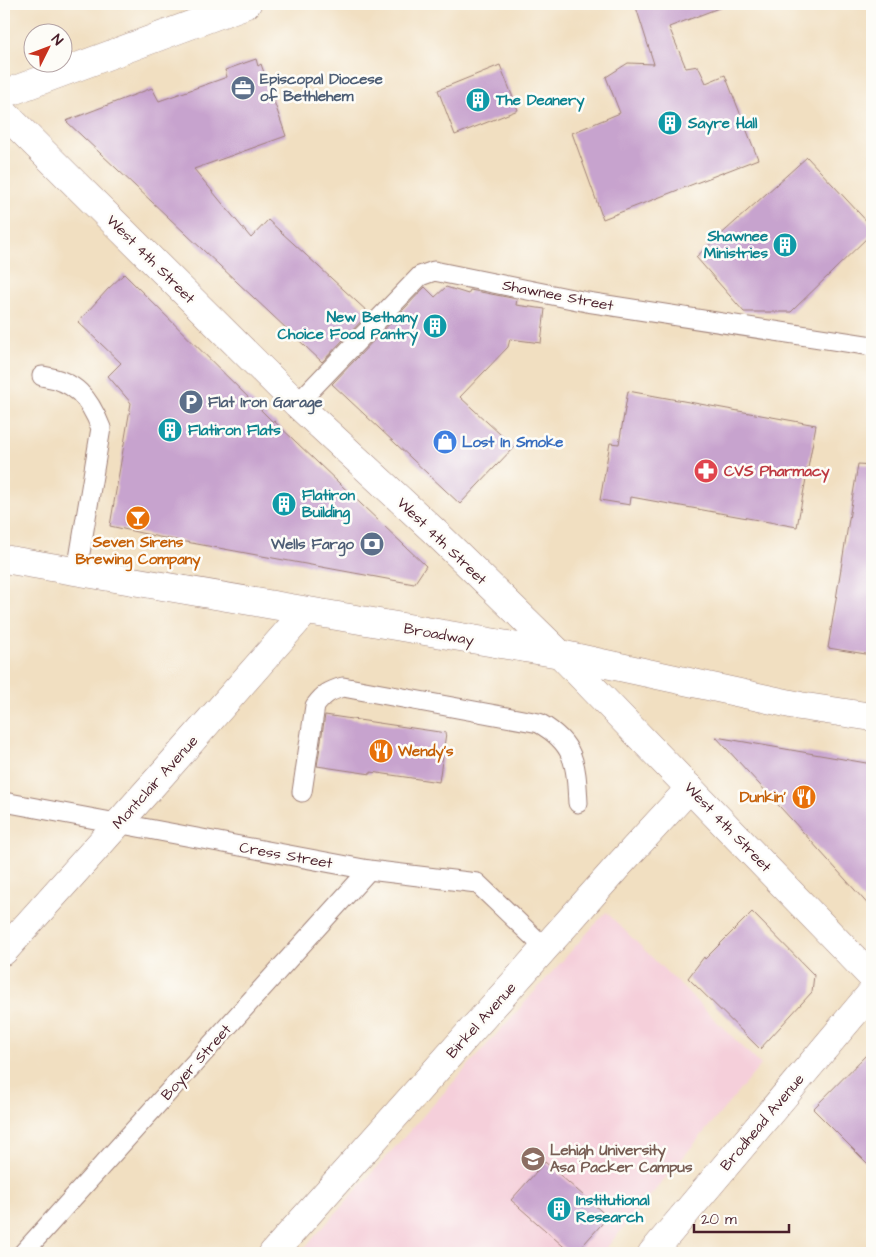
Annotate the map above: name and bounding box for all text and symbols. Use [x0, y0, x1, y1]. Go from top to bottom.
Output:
north arrow [22, 22, 72, 72]
text: N [47, 30, 67, 50]
place label: Episcopal Diocese of Bethlehem [260, 69, 383, 107]
office icon: Episcopal Diocese of Bethlehem [230, 75, 256, 101]
building icon: The Deanery [465, 87, 491, 113]
place label: The Deanery [495, 90, 585, 112]
building icon: Sayre Hall [657, 110, 683, 136]
place label: Sayre Hall [687, 113, 758, 135]
street label: West 4th Street [102, 210, 200, 308]
place label: Shawnee Ministries [704, 226, 768, 264]
building icon: Shawnee Ministries [772, 232, 798, 258]
street label: Shawnee Street [501, 274, 615, 317]
place label: New Bethany Choice Food Pantry [277, 307, 419, 346]
building icon: New Bethany Choice Food Pantry [422, 313, 448, 339]
parking icon: Flat Iron Garage [178, 389, 204, 415]
place label: Flat Iron Garage [208, 392, 323, 415]
building icon: Flatiron Flats [157, 417, 183, 443]
place label: Flatiron Flats [188, 420, 281, 441]
shop icon: Lost In Smoke [432, 429, 458, 455]
place label: Lost In Smoke [462, 432, 563, 453]
pharmacy icon: CVS Pharmacy [693, 458, 719, 484]
place label: CVS Pharmacy [724, 461, 830, 483]
place label: Flatiron Building [302, 485, 355, 525]
building icon: Flatiron Building [271, 491, 297, 517]
street label: West 4th Street [392, 493, 491, 590]
bar icon: Seven Sirens Brewing Company [125, 505, 151, 531]
bank icon: Wells Fargo [359, 531, 385, 557]
place label: Seven Sirens Brewing Company [75, 532, 201, 572]
place label: Wells Fargo [270, 534, 355, 557]
street label: Broadway [402, 618, 476, 652]
street label: Montclair Avenue [108, 731, 203, 834]
restaurant icon: Wendy's [368, 738, 394, 764]
place label: Wendy's [397, 741, 454, 763]
street label: West 4th Street [679, 778, 776, 877]
restaurant icon: Dunkin' [791, 784, 817, 810]
place label: Dunkin' [740, 787, 787, 808]
street label: Cress Street [238, 837, 334, 874]
street label: Birkel Avenue [442, 978, 521, 1063]
street label: Boyer Street [156, 1020, 237, 1106]
street label: Brodhead Avenue [716, 1069, 809, 1175]
place label: Lehigh University Asa Packer Campus [550, 1140, 693, 1178]
school or university icon: Lehigh University Asa Packer Campus [520, 1146, 546, 1172]
place label: Institutional Research [576, 1190, 650, 1228]
building icon: Institutional Research [546, 1196, 572, 1222]
scale bar [694, 1202, 788, 1234]
text: 20 m [701, 1209, 737, 1230]

